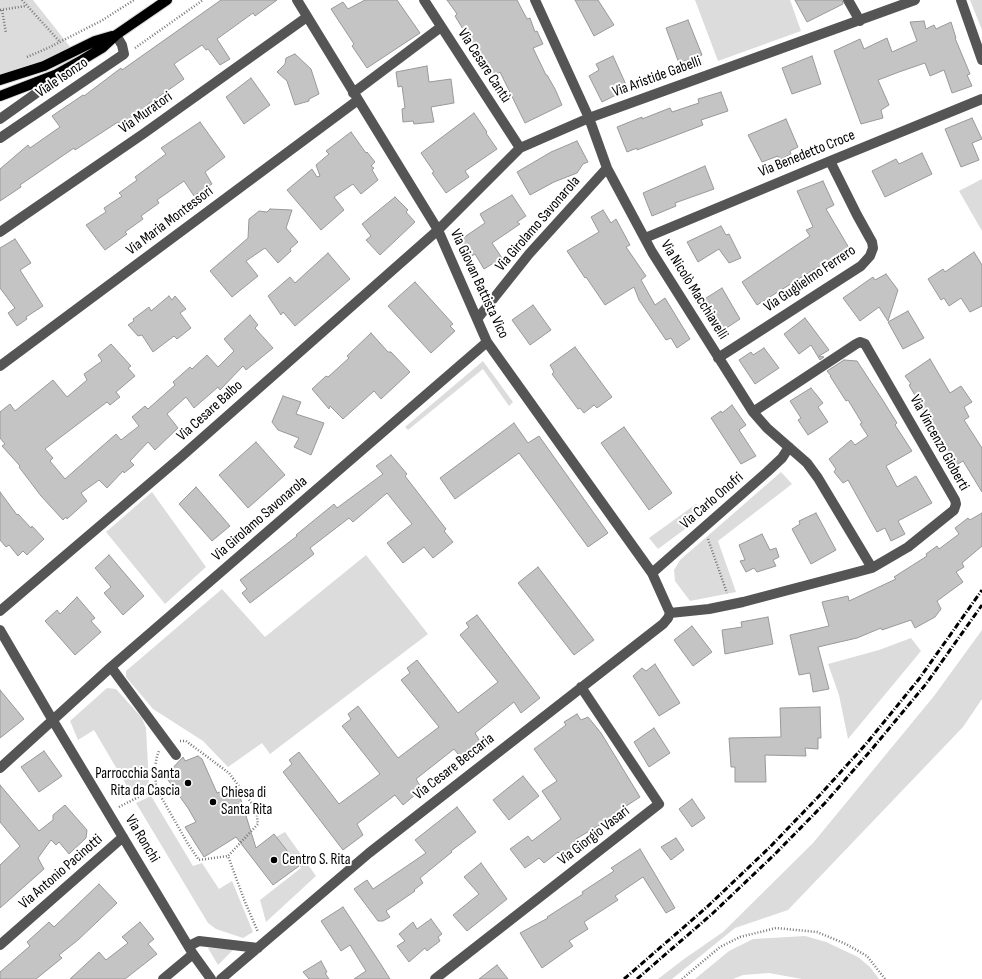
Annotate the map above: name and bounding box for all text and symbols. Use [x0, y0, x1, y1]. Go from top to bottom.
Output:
street label: Via Cesare Cantù [453, 26, 515, 106]
street label: Via Aristide Gabelli [610, 53, 704, 101]
street label: Viale Isonzo [33, 54, 91, 102]
street label: Via Muratori [116, 88, 176, 138]
street label: Via Benedetto Croce [756, 127, 858, 181]
street label: Via Girolamo Savonarola [492, 173, 584, 275]
street label: Via Maria Montessori [123, 183, 217, 259]
street label: Via Giovan Battista Vico [446, 227, 512, 341]
street label: Via Nicolò Macchiavelli [656, 237, 732, 343]
street label: Via Guglielmo Ferrero [761, 242, 859, 316]
street label: Via Cesare Balbo [173, 377, 247, 445]
street label: Via Vincenzo Gioberti [905, 392, 973, 494]
street label: Via Carlo Onofri [677, 469, 747, 533]
street label: Via Girolamo Savonarola [209, 473, 311, 565]
street label: Via Cesare Beccaria [410, 730, 498, 804]
place label: Parrocchia Santa Rita da Cascia [95, 765, 180, 800]
marker: Parrocchia Santa Rita da Cascia [183, 778, 193, 788]
place label: Chiesa di Santa Rita [221, 784, 272, 819]
marker: Chiesa di Santa Rita [208, 797, 218, 807]
street label: Via Giorgio Vasari [555, 803, 633, 869]
street label: Via Ronchi [121, 812, 163, 866]
street label: Via Antonio Pacinotti [16, 831, 106, 913]
place label: Centro S. Rita [282, 851, 351, 869]
marker: Centro S. Rita [269, 855, 279, 865]

